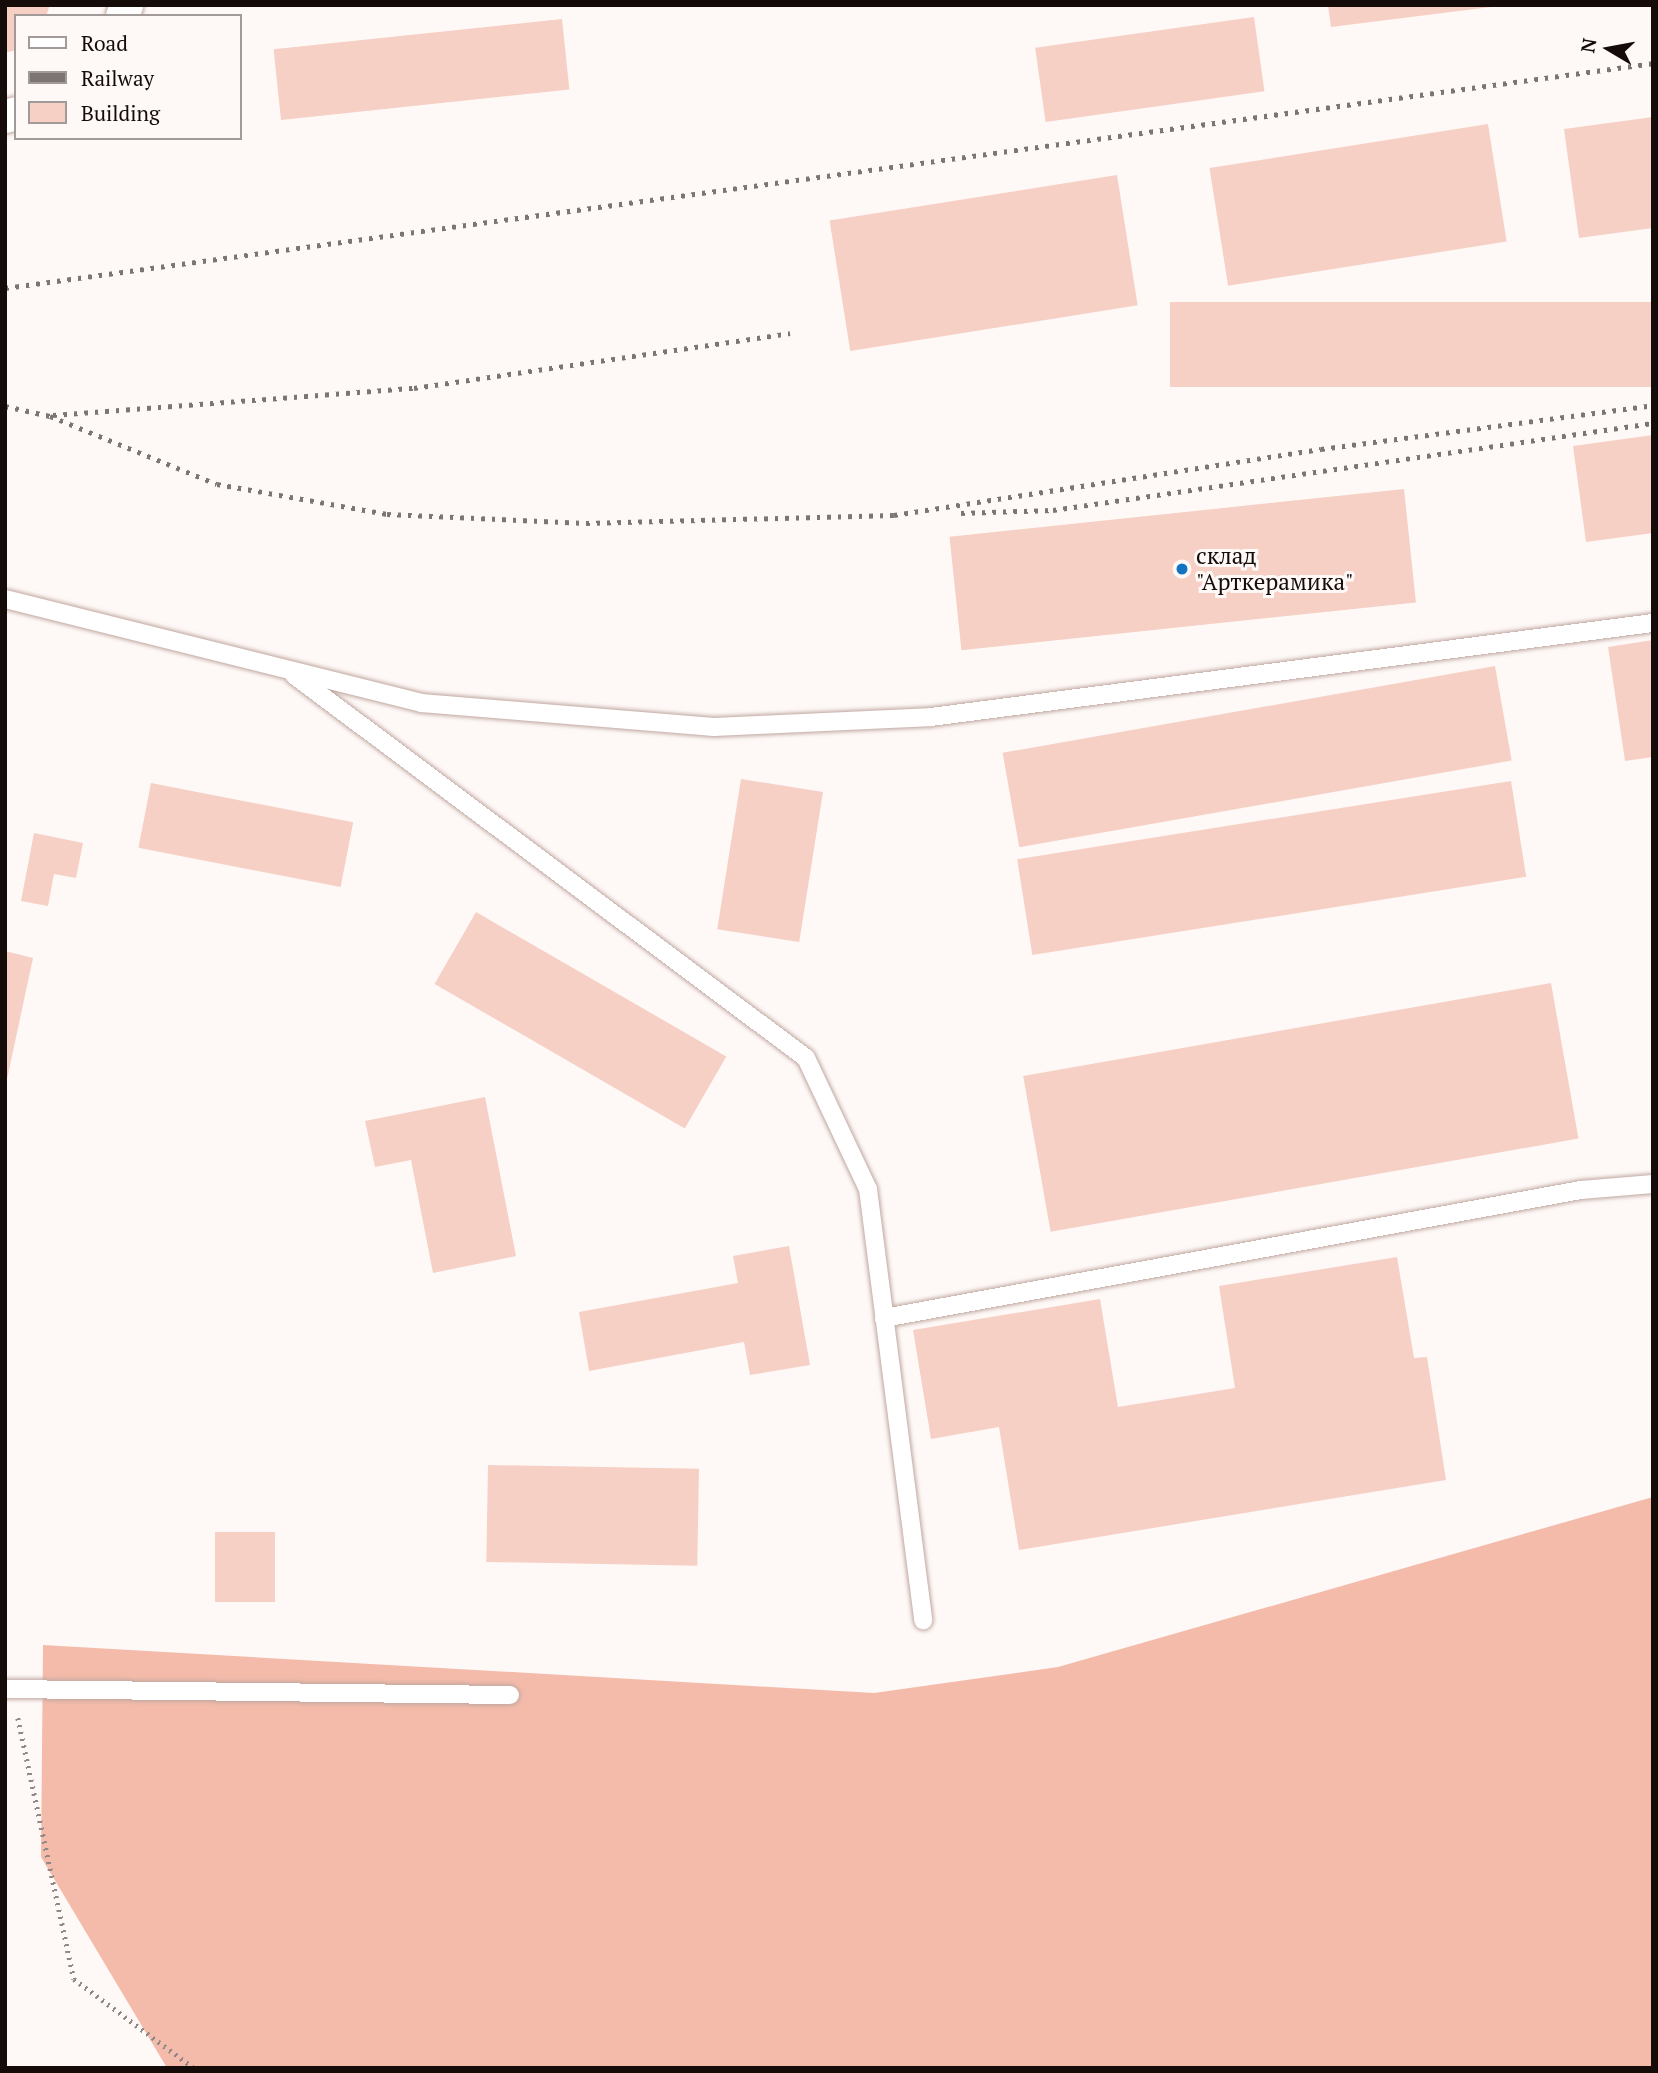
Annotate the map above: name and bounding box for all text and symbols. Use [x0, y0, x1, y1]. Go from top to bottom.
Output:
legend [14, 14, 242, 140]
north arrow [1574, 14, 1644, 84]
text: Road [81, 29, 128, 57]
text: N [1574, 36, 1601, 55]
text: Railway [81, 64, 154, 92]
text: Building [81, 99, 160, 127]
place label: склад "Арткерамика" [1196, 542, 1354, 596]
marker: склад "Арткерамика" [1174, 561, 1190, 577]

